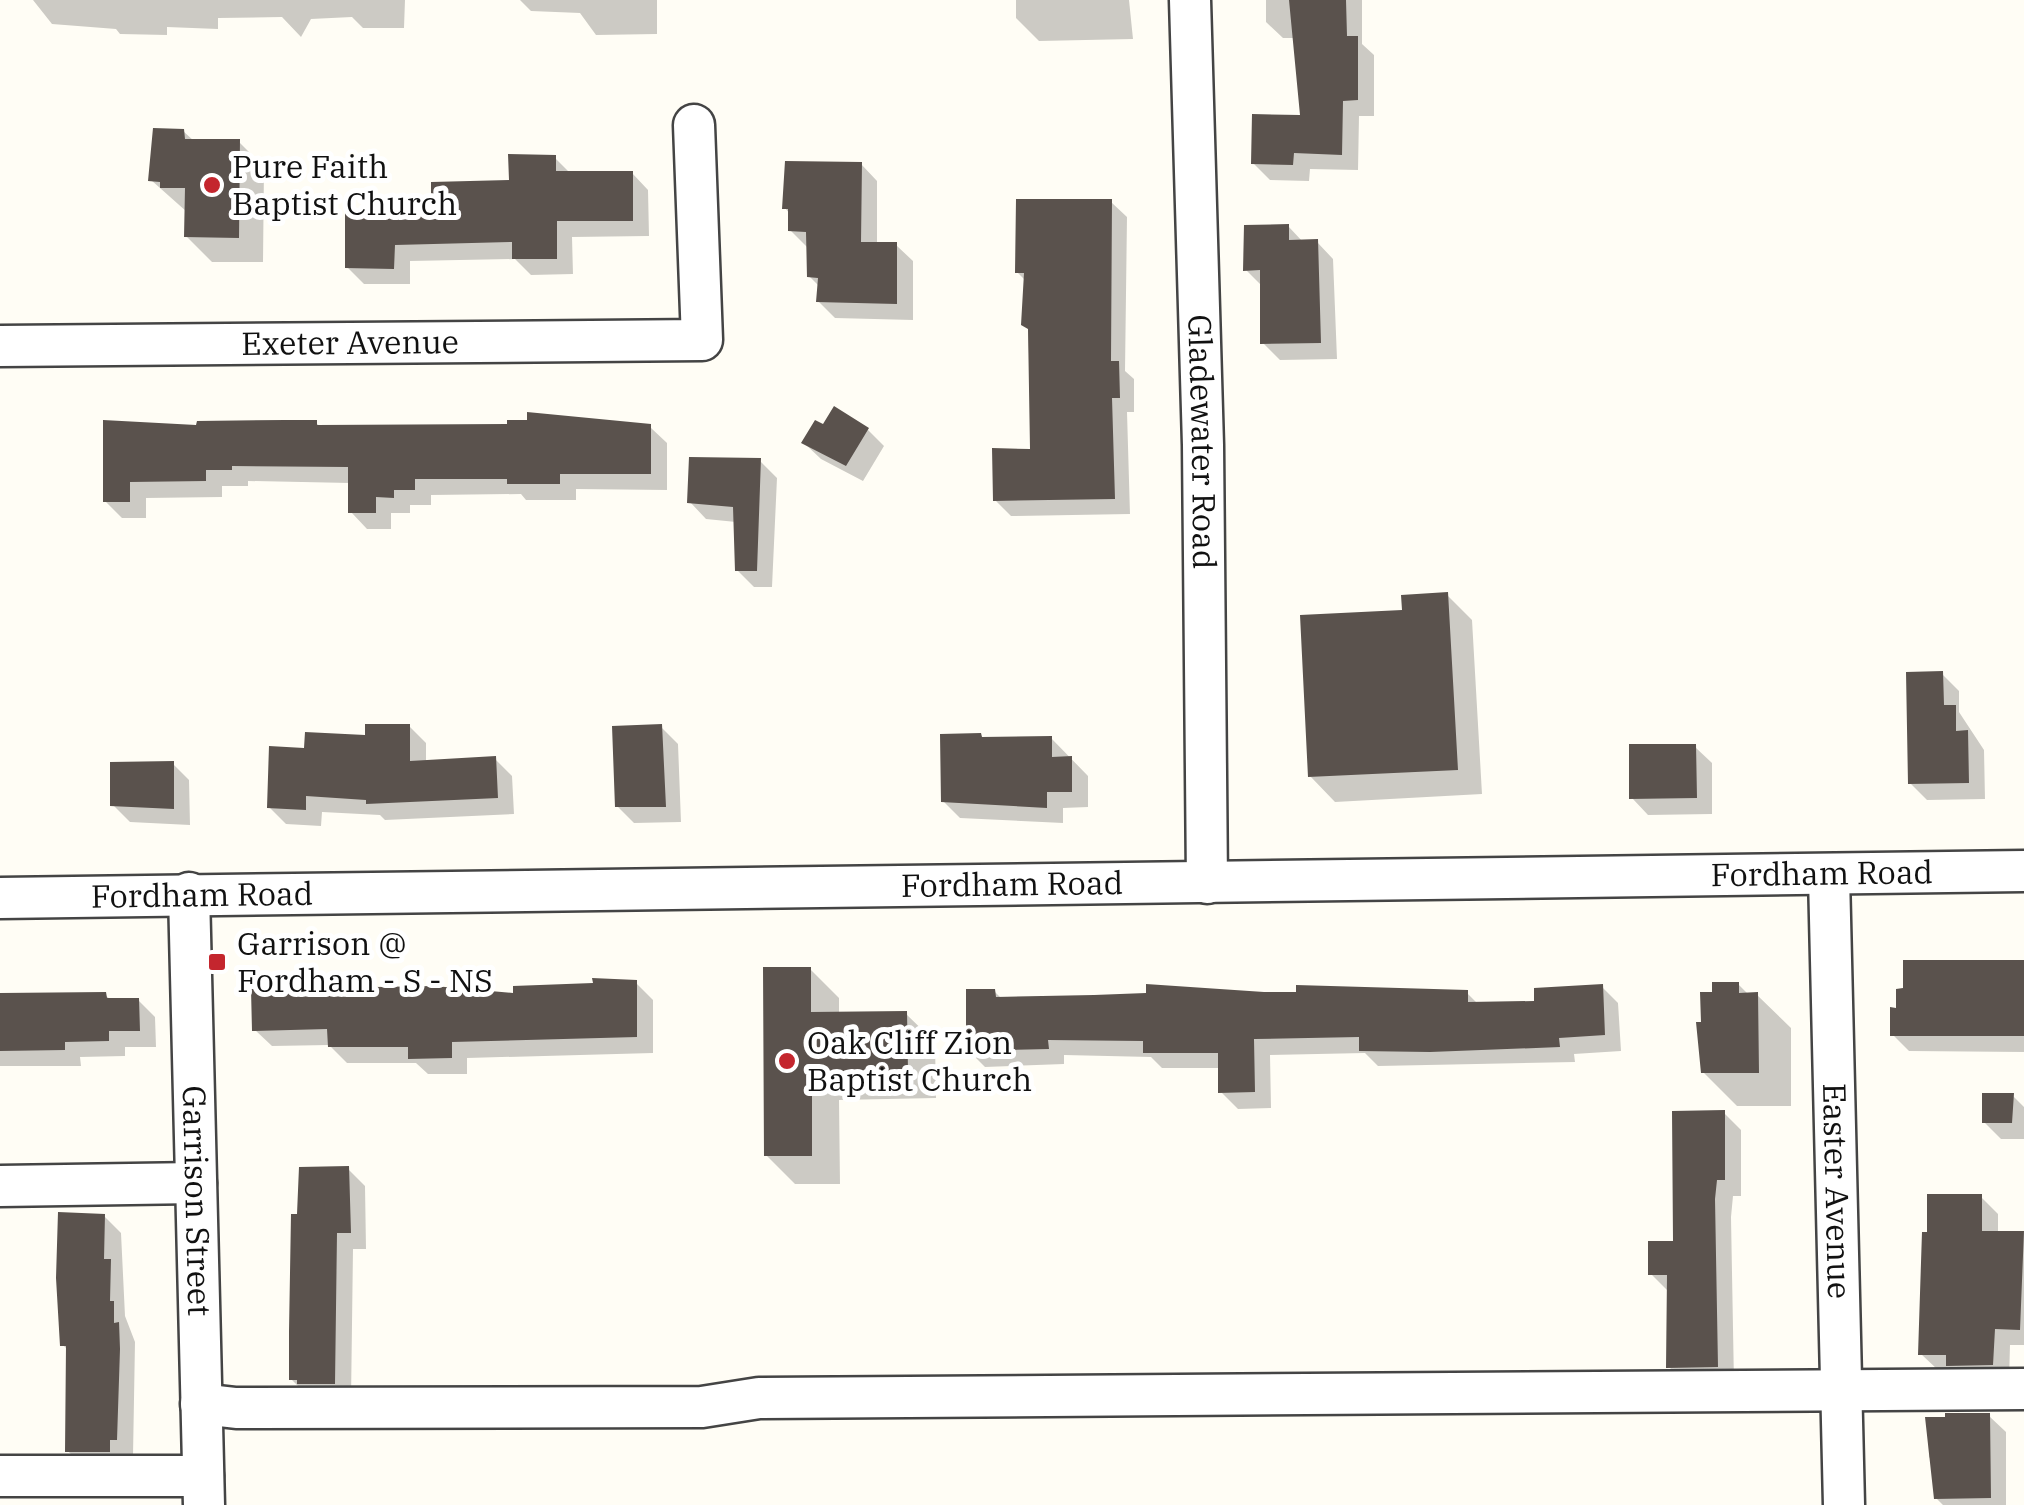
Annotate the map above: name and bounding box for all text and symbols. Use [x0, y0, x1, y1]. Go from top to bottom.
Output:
place label: Pure Faith Baptist Church [232, 145, 457, 224]
marker: Pure Faith Baptist Church [201, 174, 223, 196]
street label: Gladewater Road [1179, 314, 1226, 569]
street label: Exeter Avenue [241, 320, 459, 364]
street label: Fordham Road [1710, 850, 1933, 895]
street label: Fordham Road [901, 861, 1123, 906]
street label: Fordham Road [91, 872, 313, 917]
place label: Garrison @ Fordham - S - NS [237, 922, 493, 1001]
marker: Garrison @ Fordham - S - NS [206, 951, 228, 973]
place label: Oak Cliff Zion Baptist Church [807, 1021, 1032, 1100]
marker: Oak Cliff Zion Baptist Church [776, 1050, 798, 1072]
street label: Easter Avenue [1814, 1082, 1861, 1299]
street label: Garrison Street [174, 1085, 221, 1317]

